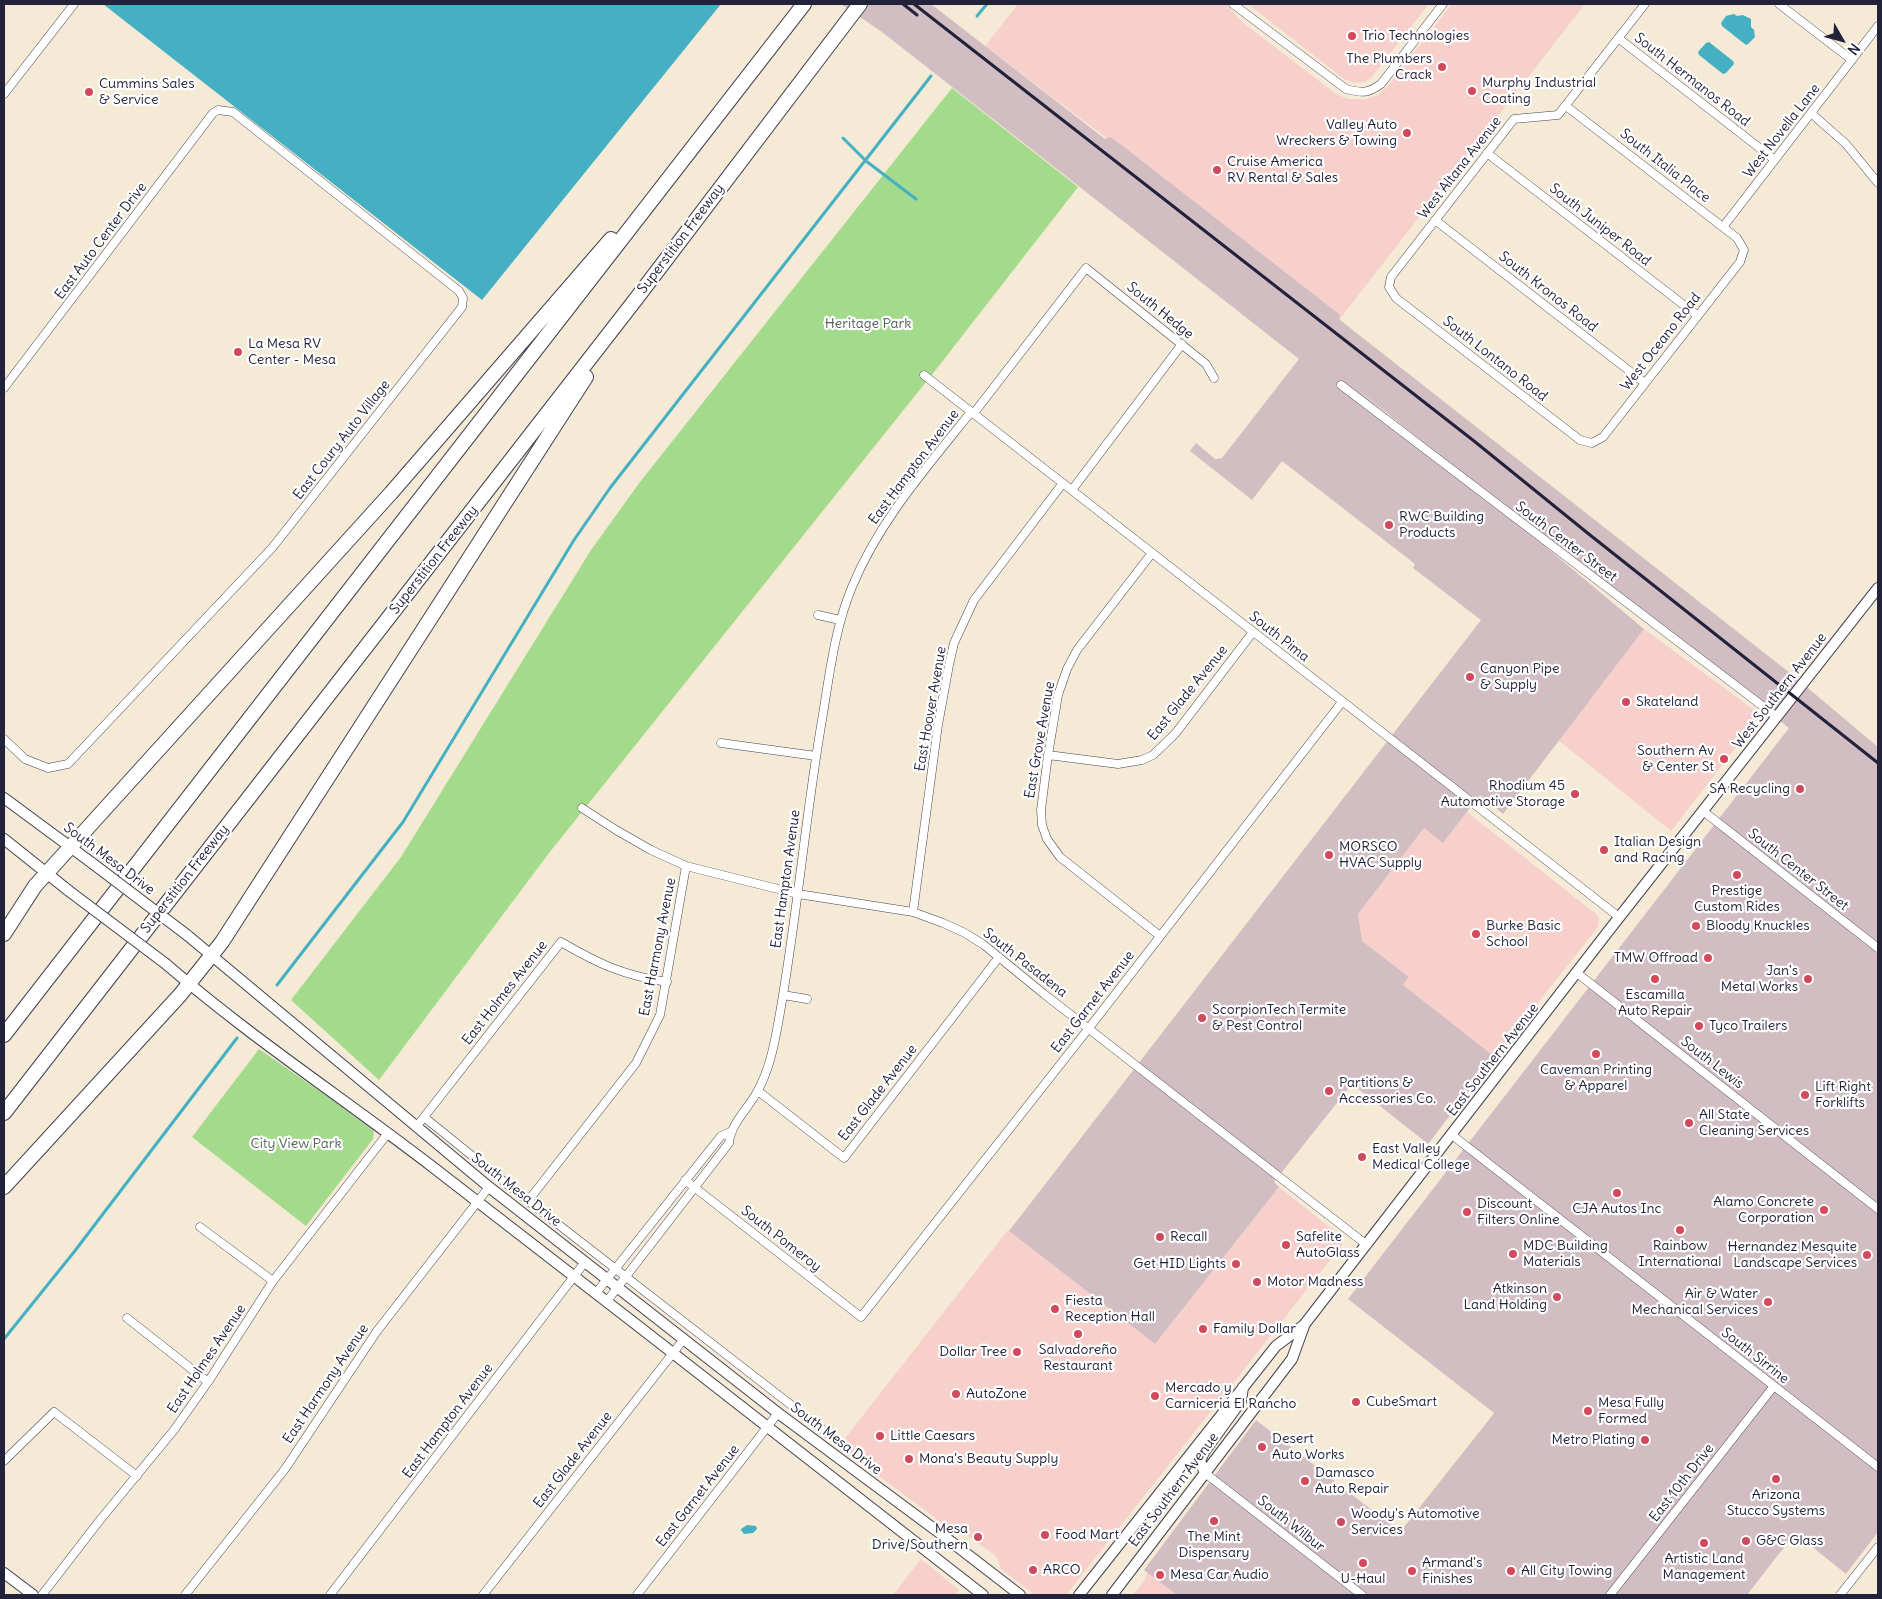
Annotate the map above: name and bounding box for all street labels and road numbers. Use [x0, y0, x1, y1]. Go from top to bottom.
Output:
street label: South Hermanos Road [1631, 30, 1753, 130]
street label: West Novella Lane [1740, 81, 1824, 181]
street label: West Altana Avenue [1415, 113, 1505, 223]
street label: South Italia Place [1617, 126, 1713, 206]
street label: East Auto Center Drive [52, 179, 150, 303]
street label: South Juniper Road [1546, 180, 1654, 270]
street label: Superstition Freeway [634, 181, 728, 297]
street label: South Kronos Road [1495, 248, 1601, 336]
street label: South Hedge [1123, 279, 1197, 343]
street label: West Oceano Road [1618, 290, 1704, 394]
street label: South Lontano Road [1439, 313, 1551, 405]
street label: East Coury Auto Village [290, 377, 394, 503]
street label: East Hampton Avenue [865, 406, 963, 528]
street label: South Center Street [1512, 498, 1620, 586]
street label: Superstition Freeway [386, 502, 482, 618]
street label: South Pima [1246, 608, 1312, 666]
street label: West Southern Avenue [1730, 630, 1830, 752]
street label: East Glade Avenue [1144, 642, 1232, 744]
street label: East Hoover Avenue [912, 645, 950, 773]
street label: East Grove Avenue [1021, 680, 1059, 800]
street label: East Hampton Avenue [768, 809, 804, 949]
street label: South Mesa Drive [60, 819, 158, 899]
street label: Superstition Freeway [137, 821, 233, 937]
street label: South Center Street [1744, 826, 1852, 914]
street label: East Harmony Avenue [636, 876, 680, 1018]
street label: South Pasadena [980, 925, 1070, 1001]
street label: East Holmes Avenue [459, 937, 551, 1049]
street label: East Garnet Avenue [1048, 948, 1138, 1056]
street label: East Southern Avenue [1444, 1000, 1542, 1120]
street label: South Lewis [1677, 1033, 1747, 1093]
street label: East Glade Avenue [835, 1041, 921, 1145]
street label: South Mesa Drive [468, 1150, 564, 1230]
street label: South Pomeroy [738, 1202, 824, 1276]
street label: East Holmes Avenue [164, 1301, 250, 1417]
street label: East Harmony Avenue [280, 1321, 372, 1447]
street label: South Sirrine [1718, 1324, 1792, 1388]
street label: East Hampton Avenue [399, 1360, 497, 1482]
street label: South Mesa Drive [787, 1399, 885, 1479]
street label: East Glade Avenue [530, 1408, 616, 1512]
street label: East Southern Avenue [1126, 1430, 1222, 1550]
street label: East 10th Drive [1646, 1441, 1718, 1525]
street label: East Garnet Avenue [653, 1442, 743, 1550]
street label: South Wilbur [1254, 1493, 1328, 1555]

